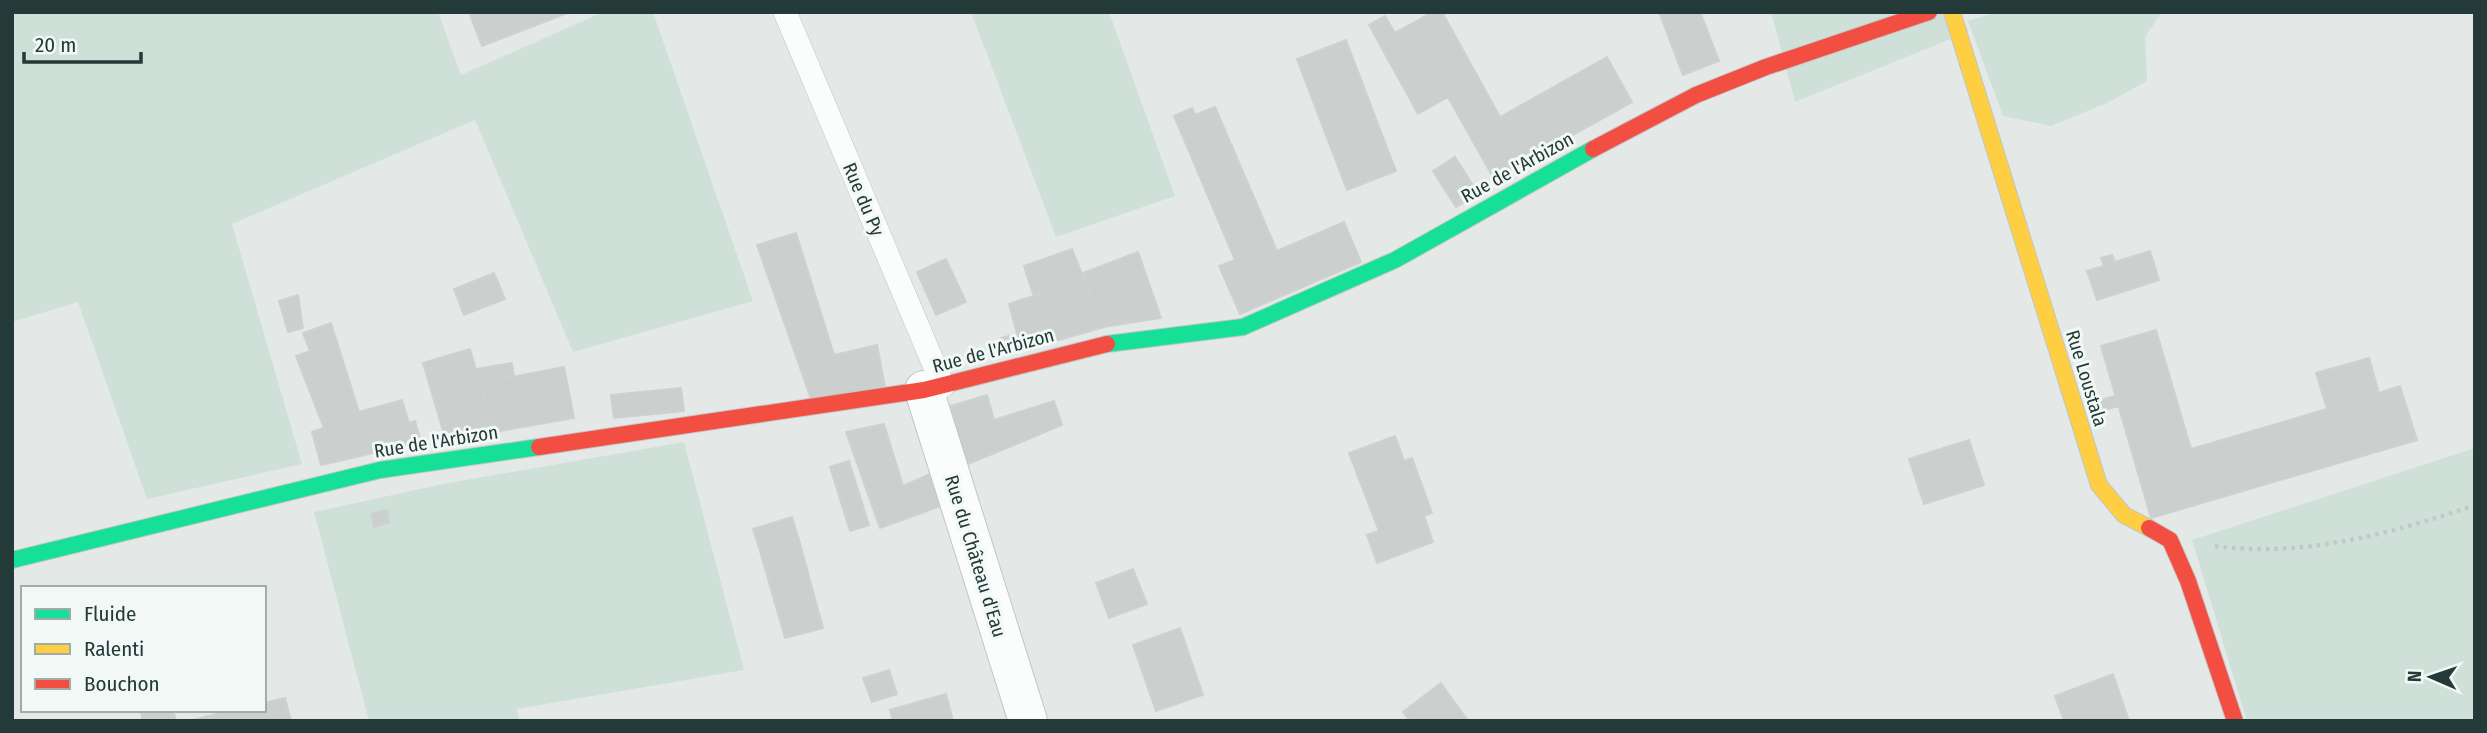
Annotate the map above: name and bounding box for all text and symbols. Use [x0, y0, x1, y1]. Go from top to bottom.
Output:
scale bar [24, 21, 142, 65]
text: 20 m [35, 32, 76, 58]
street label: Rue de l'Arbizon [1457, 127, 1578, 208]
street label: Rue du Py [838, 159, 889, 240]
street label: Rue de l'Arbizon [930, 323, 1057, 378]
street label: Rue Loustala [2061, 327, 2112, 429]
street label: Rue de l'Arbizon [373, 420, 500, 463]
street label: Rue du Château d'Eau [940, 472, 1011, 640]
legend [21, 586, 266, 712]
text: Fluide [84, 601, 136, 627]
text: Ralenti [84, 636, 144, 662]
north arrow [2396, 642, 2466, 712]
text: N [2403, 670, 2426, 683]
text: Bouchon [84, 671, 160, 697]

